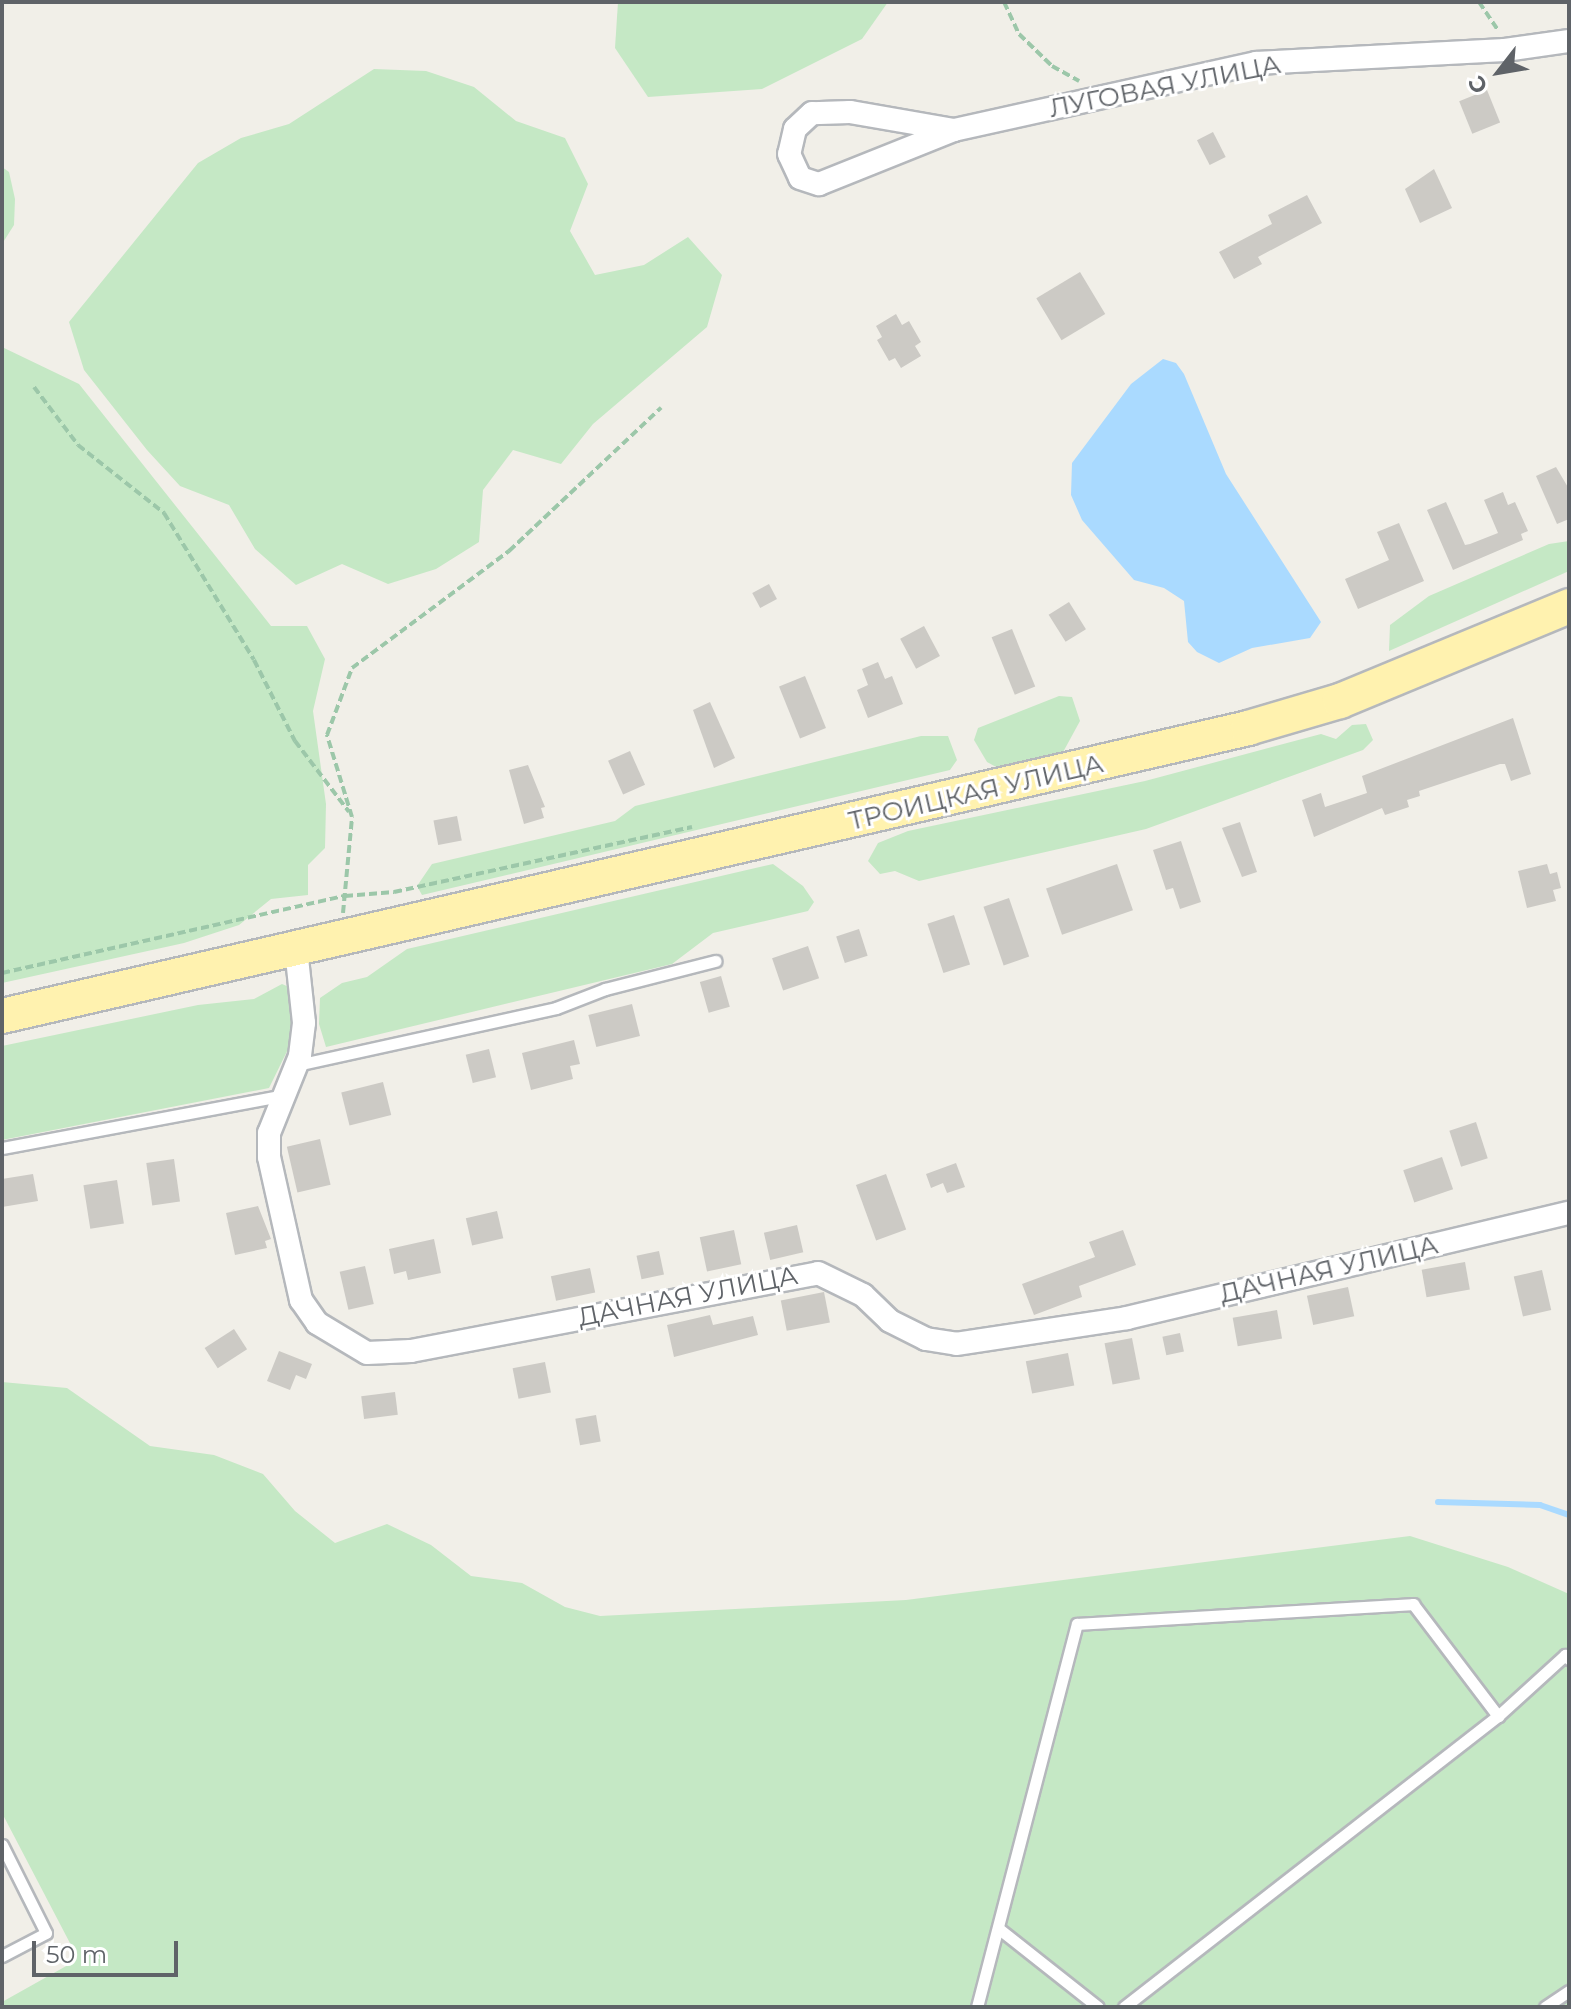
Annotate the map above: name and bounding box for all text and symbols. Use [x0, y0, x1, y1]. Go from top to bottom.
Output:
north arrow [1459, 32, 1539, 112]
street label: ЛУГОВАЯ УЛИЦА [1047, 49, 1283, 125]
text: С [1462, 71, 1494, 98]
street label: ТРОИЦКАЯ УЛИЦА [846, 749, 1106, 837]
street label: ДАЧНАЯ УЛИЦА [1217, 1230, 1441, 1310]
street label: ДАЧНАЯ УЛИЦА [576, 1260, 800, 1334]
scale bar [36, 1925, 182, 1975]
text: 50 m [46, 1940, 107, 1969]

